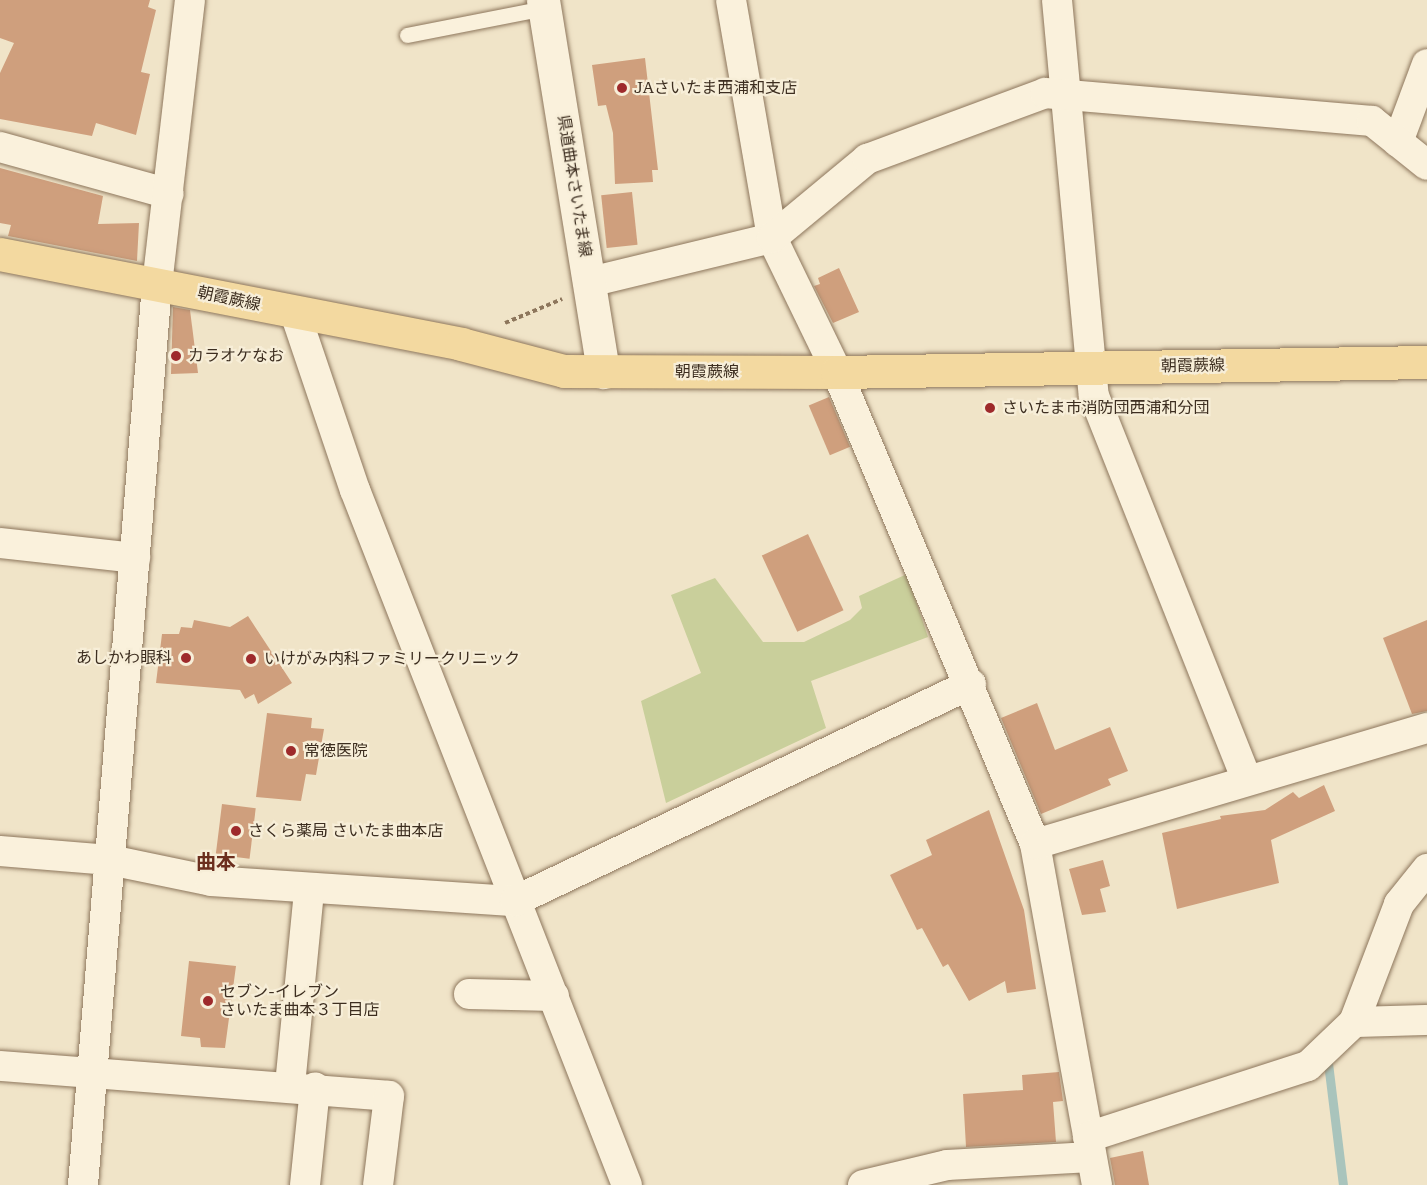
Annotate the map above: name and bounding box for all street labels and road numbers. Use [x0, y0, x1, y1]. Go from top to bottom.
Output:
street label: 県道曲本さいたま線 [553, 113, 595, 259]
street label: 朝霞蕨線 [196, 283, 262, 315]
street label: 朝霞蕨線 [1161, 356, 1225, 376]
street label: 朝霞蕨線 [675, 362, 739, 382]

